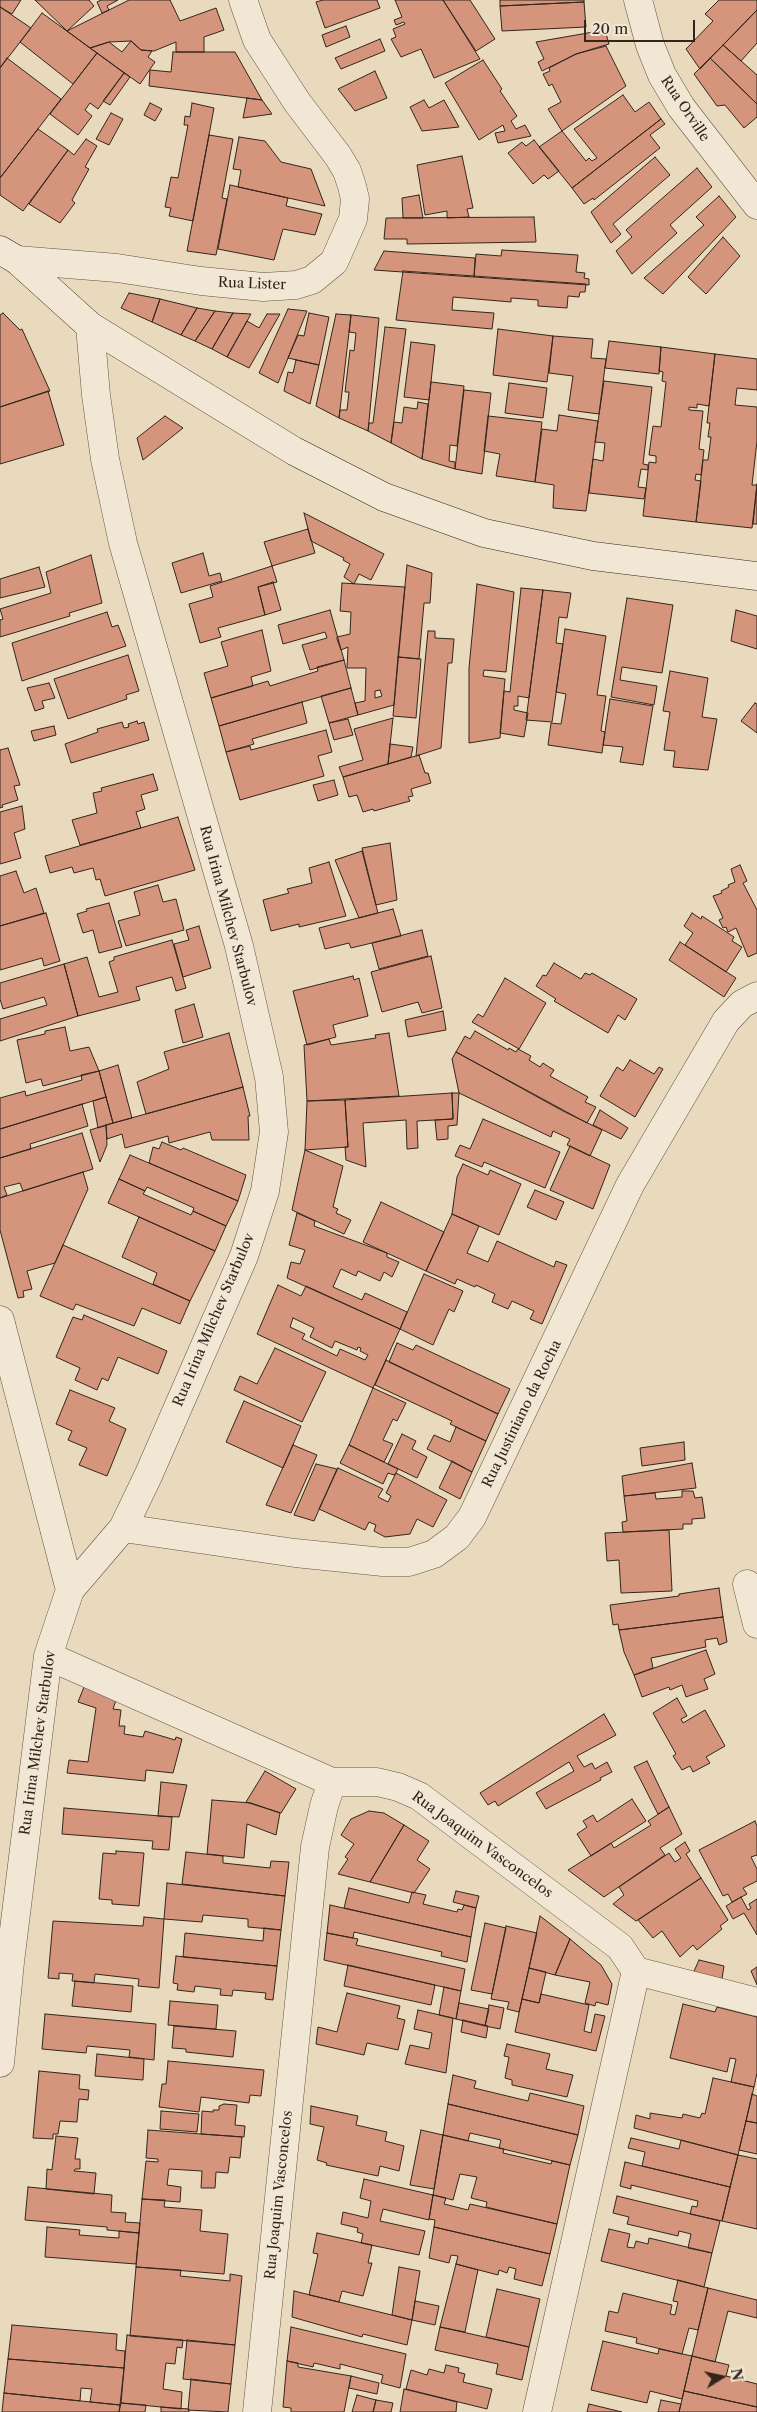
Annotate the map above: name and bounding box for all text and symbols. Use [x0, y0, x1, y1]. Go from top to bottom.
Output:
scale bar [587, 10, 698, 42]
text: 20 m [592, 19, 628, 38]
street label: Rua Orville [657, 73, 713, 145]
street label: Rua Lister [218, 274, 286, 294]
street label: Rua Irina Milchev Starbulov [196, 824, 260, 1008]
street label: Rua Irina Milchev Starbulov [170, 1231, 258, 1409]
street label: Rua Justiniano da Rocha [479, 1338, 565, 1490]
street label: Rua Irina Milchev Starbulov [17, 1650, 59, 1836]
street label: Rua Joaquim Vasconcelos [408, 1788, 556, 1902]
street label: Rua Joaquim Vasconcelos [262, 2110, 296, 2280]
north arrow [697, 2352, 747, 2402]
text: N [727, 2367, 747, 2382]

